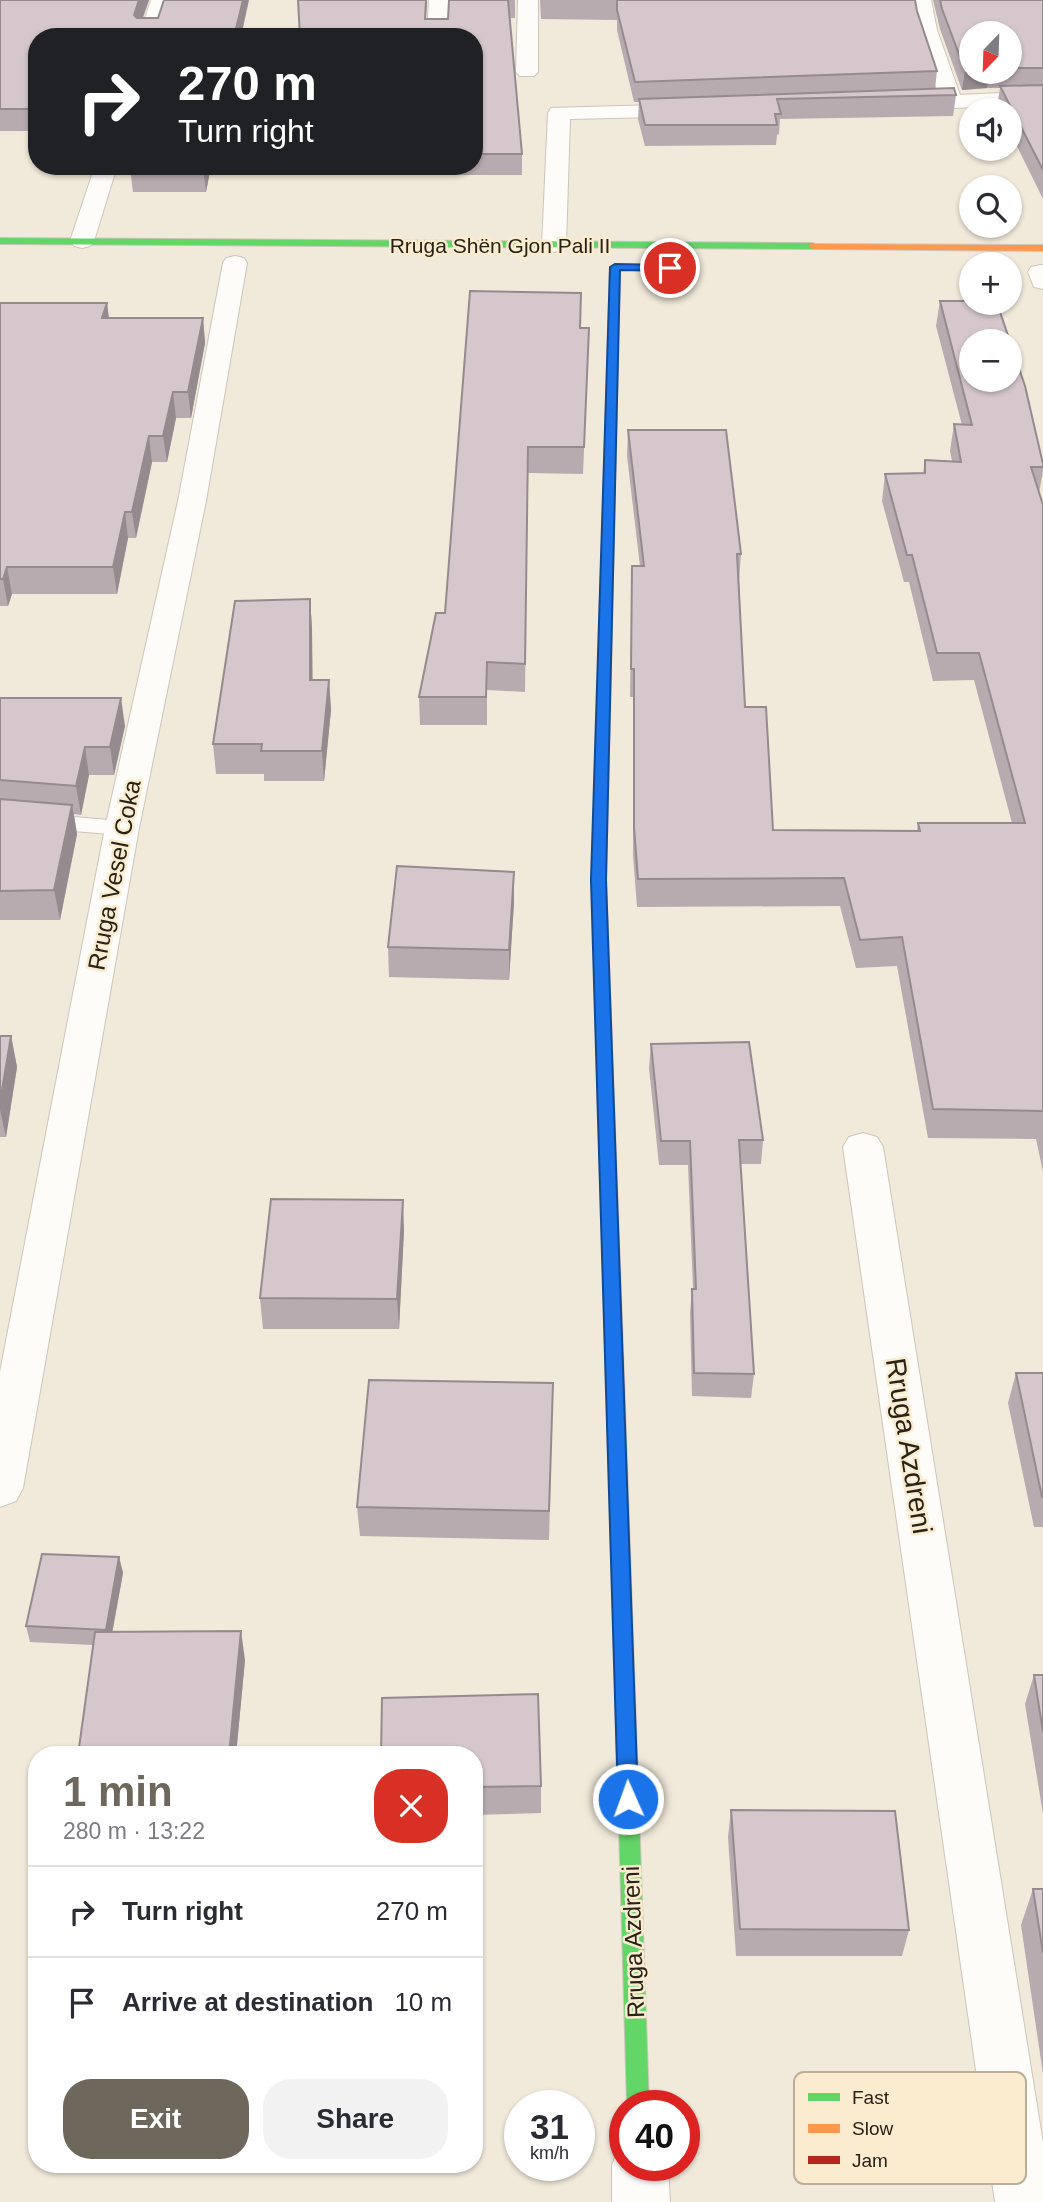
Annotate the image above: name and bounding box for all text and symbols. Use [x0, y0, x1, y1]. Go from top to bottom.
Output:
north arrow [959, 21, 1022, 84]
map controls [959, 21, 1022, 392]
icon: right [63, 56, 154, 147]
text: 270 m [178, 56, 317, 110]
button: sound [959, 98, 1022, 161]
text: Turn right [178, 113, 314, 149]
button: search [959, 175, 1022, 238]
street label: Rruga Shën Gjon Pali II [390, 234, 610, 257]
pin [640, 238, 700, 298]
icon: arrive [651, 249, 689, 287]
button: + [959, 252, 1022, 315]
button: − [959, 329, 1022, 392]
street label: Rruga Vesel Coka [82, 777, 146, 973]
street label: Rruga Azdreni [880, 1356, 938, 1536]
position arrow [591, 1762, 665, 1836]
text: 1 min [63, 1768, 173, 1815]
button: close [374, 1769, 448, 1843]
text: 280 m · 13:22 [63, 1818, 205, 1844]
street label: Rruga Azdreni [617, 1866, 649, 2018]
icon: right [63, 1893, 101, 1931]
text: Turn right [122, 1896, 243, 1926]
text: 270 m [376, 1896, 448, 1926]
icon: arrive [63, 1984, 101, 2022]
text: Arrive at destination [122, 1987, 373, 2017]
text: 10 m [394, 1987, 452, 2017]
legend [794, 2072, 1026, 2184]
button: Exit [63, 2079, 249, 2159]
button: Share [263, 2079, 448, 2159]
text: Fast [852, 2087, 890, 2108]
speed limit sign: 40 [609, 2090, 700, 2181]
text: 31 [530, 2107, 569, 2146]
text: Slow [852, 2118, 893, 2139]
text: km/h [530, 2143, 569, 2163]
text: Jam [852, 2150, 888, 2171]

